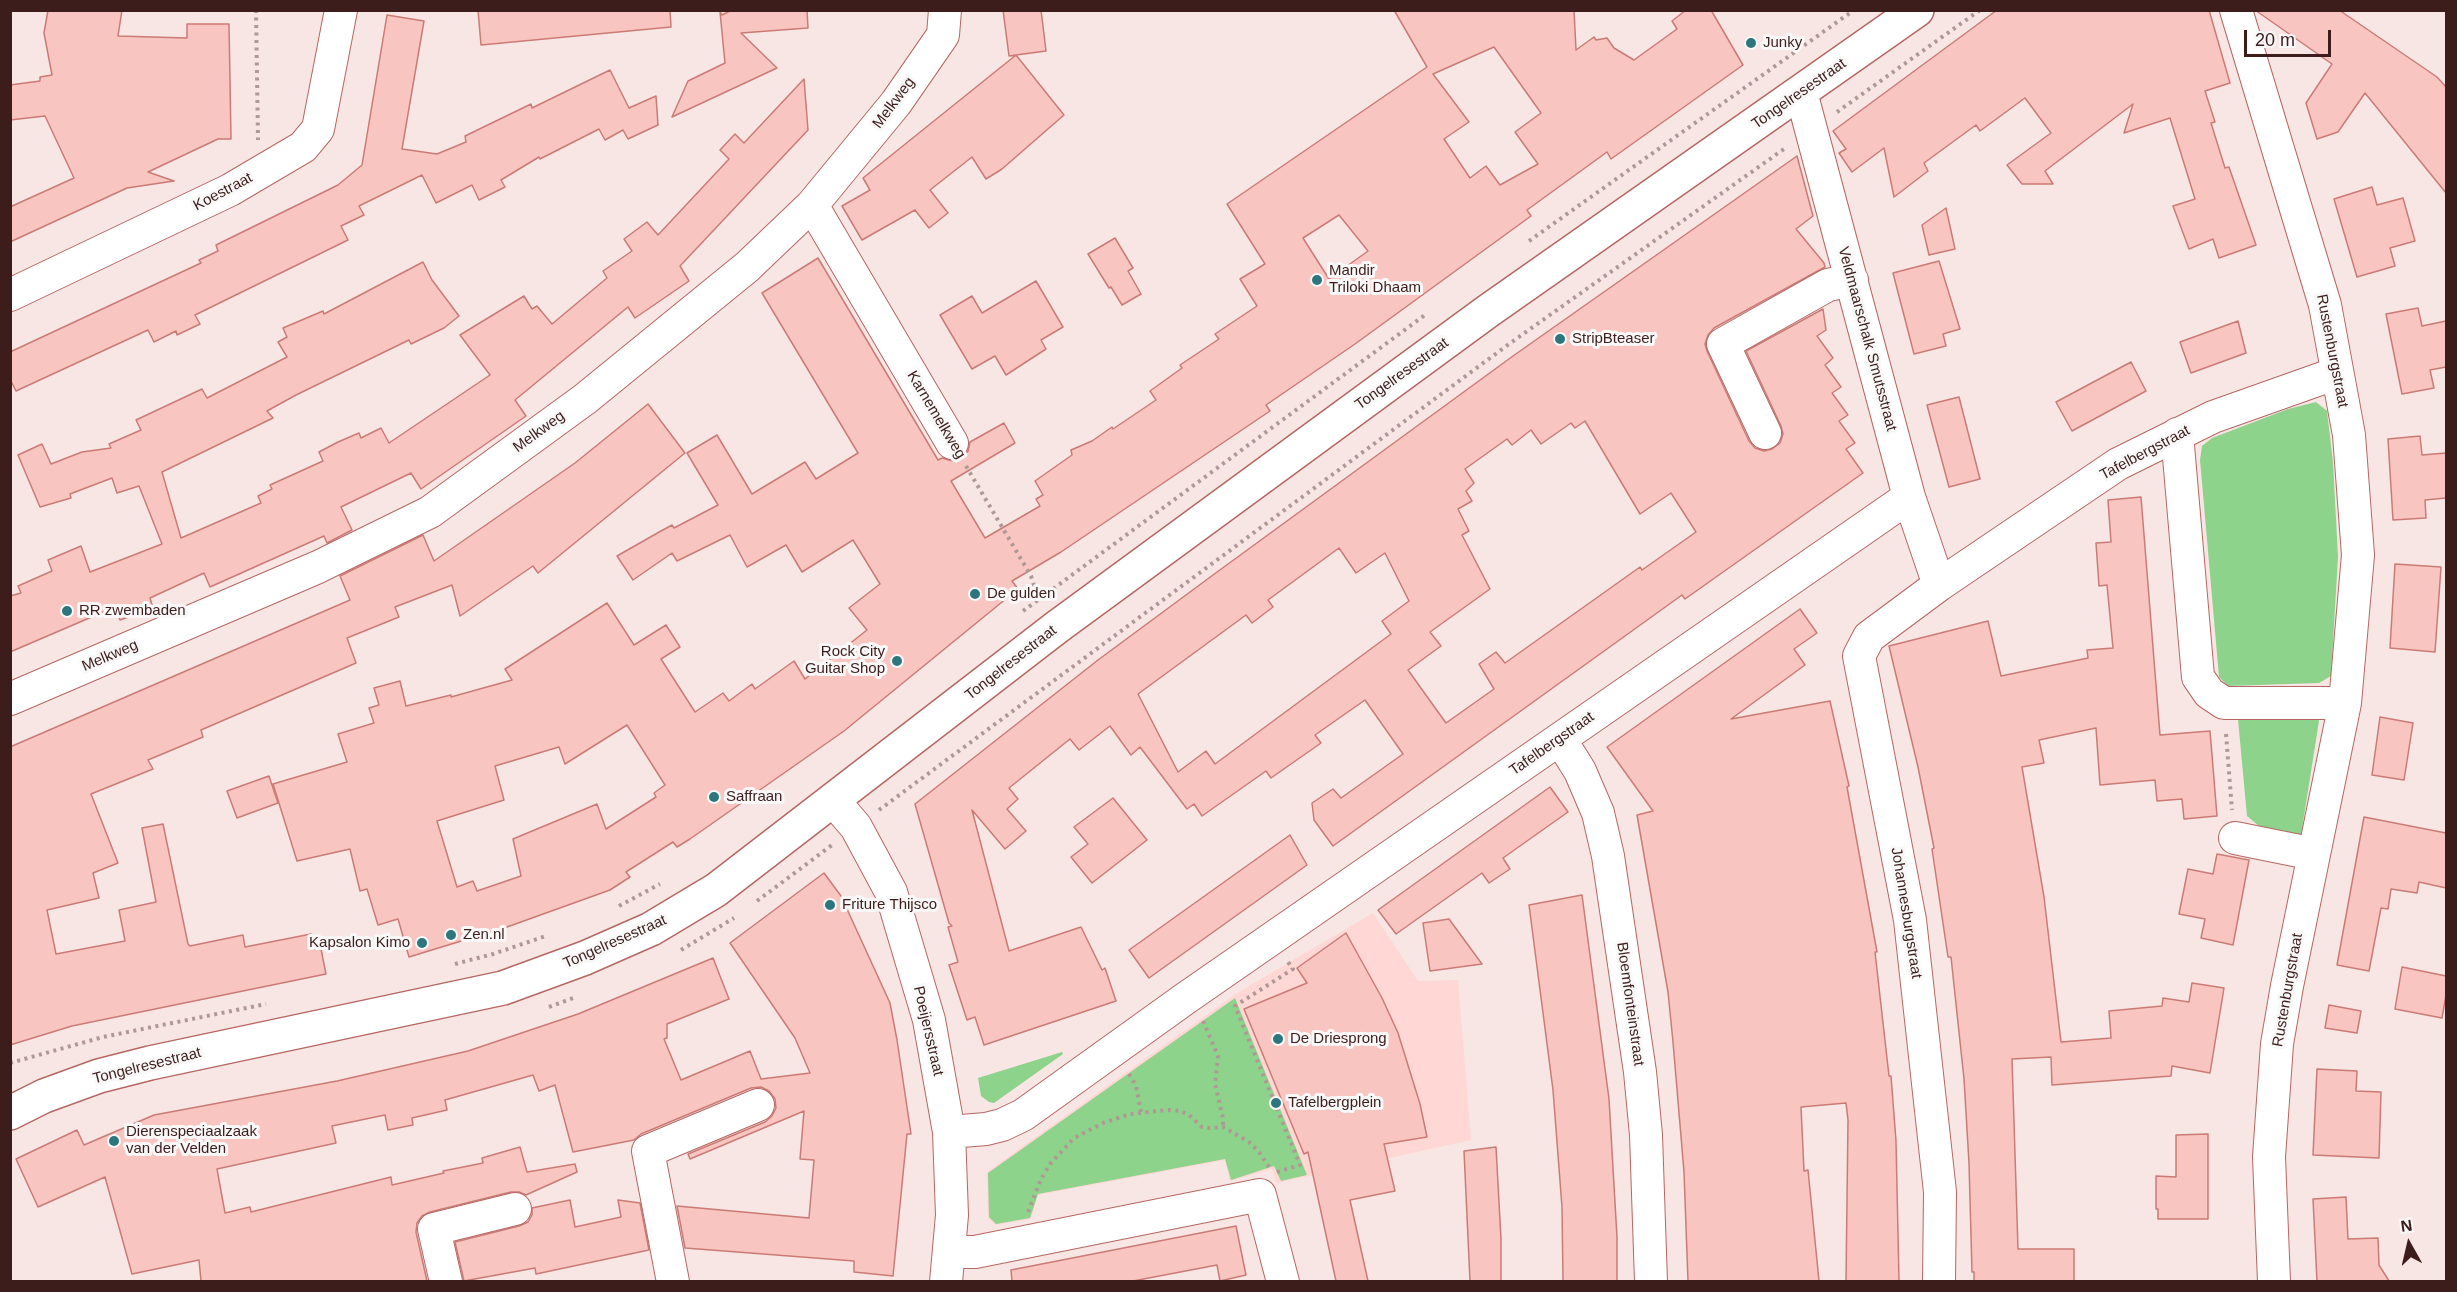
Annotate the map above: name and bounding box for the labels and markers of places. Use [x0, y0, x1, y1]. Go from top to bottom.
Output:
place label: Junky [1763, 34, 1802, 52]
marker: Junky [1744, 36, 1758, 50]
place label: Mandir Triloki Dhaam [1329, 262, 1421, 297]
marker: Mandir Triloki Dhaam [1310, 273, 1324, 287]
place label: StripBteaser [1572, 330, 1655, 348]
marker: StripBteaser [1553, 332, 1567, 346]
place label: De gulden [987, 585, 1055, 603]
marker: De gulden [968, 587, 982, 601]
place label: RR zwembaden [79, 602, 186, 620]
marker: RR zwembaden [60, 604, 74, 618]
place label: Rock City Guitar Shop [805, 643, 885, 678]
marker: Rock City Guitar Shop [890, 654, 904, 668]
place label: Saffraan [726, 788, 782, 806]
marker: Saffraan [707, 790, 721, 804]
place label: Friture Thijsco [842, 896, 937, 914]
marker: Friture Thijsco [823, 898, 837, 912]
place label: Zen.nl [463, 926, 505, 944]
marker: Zen.nl [444, 928, 458, 942]
place label: Kapsalon Kimo [309, 934, 410, 952]
marker: Kapsalon Kimo [415, 936, 429, 950]
place label: De Driesprong [1290, 1030, 1387, 1048]
marker: De Driesprong [1271, 1032, 1285, 1046]
place label: Tafelbergplein [1288, 1094, 1381, 1112]
marker: Tafelbergplein [1269, 1096, 1283, 1110]
place label: Dierenspeciaalzaak van der Velden [126, 1123, 257, 1158]
marker: Dierenspeciaalzaak van der Velden [107, 1134, 121, 1148]

